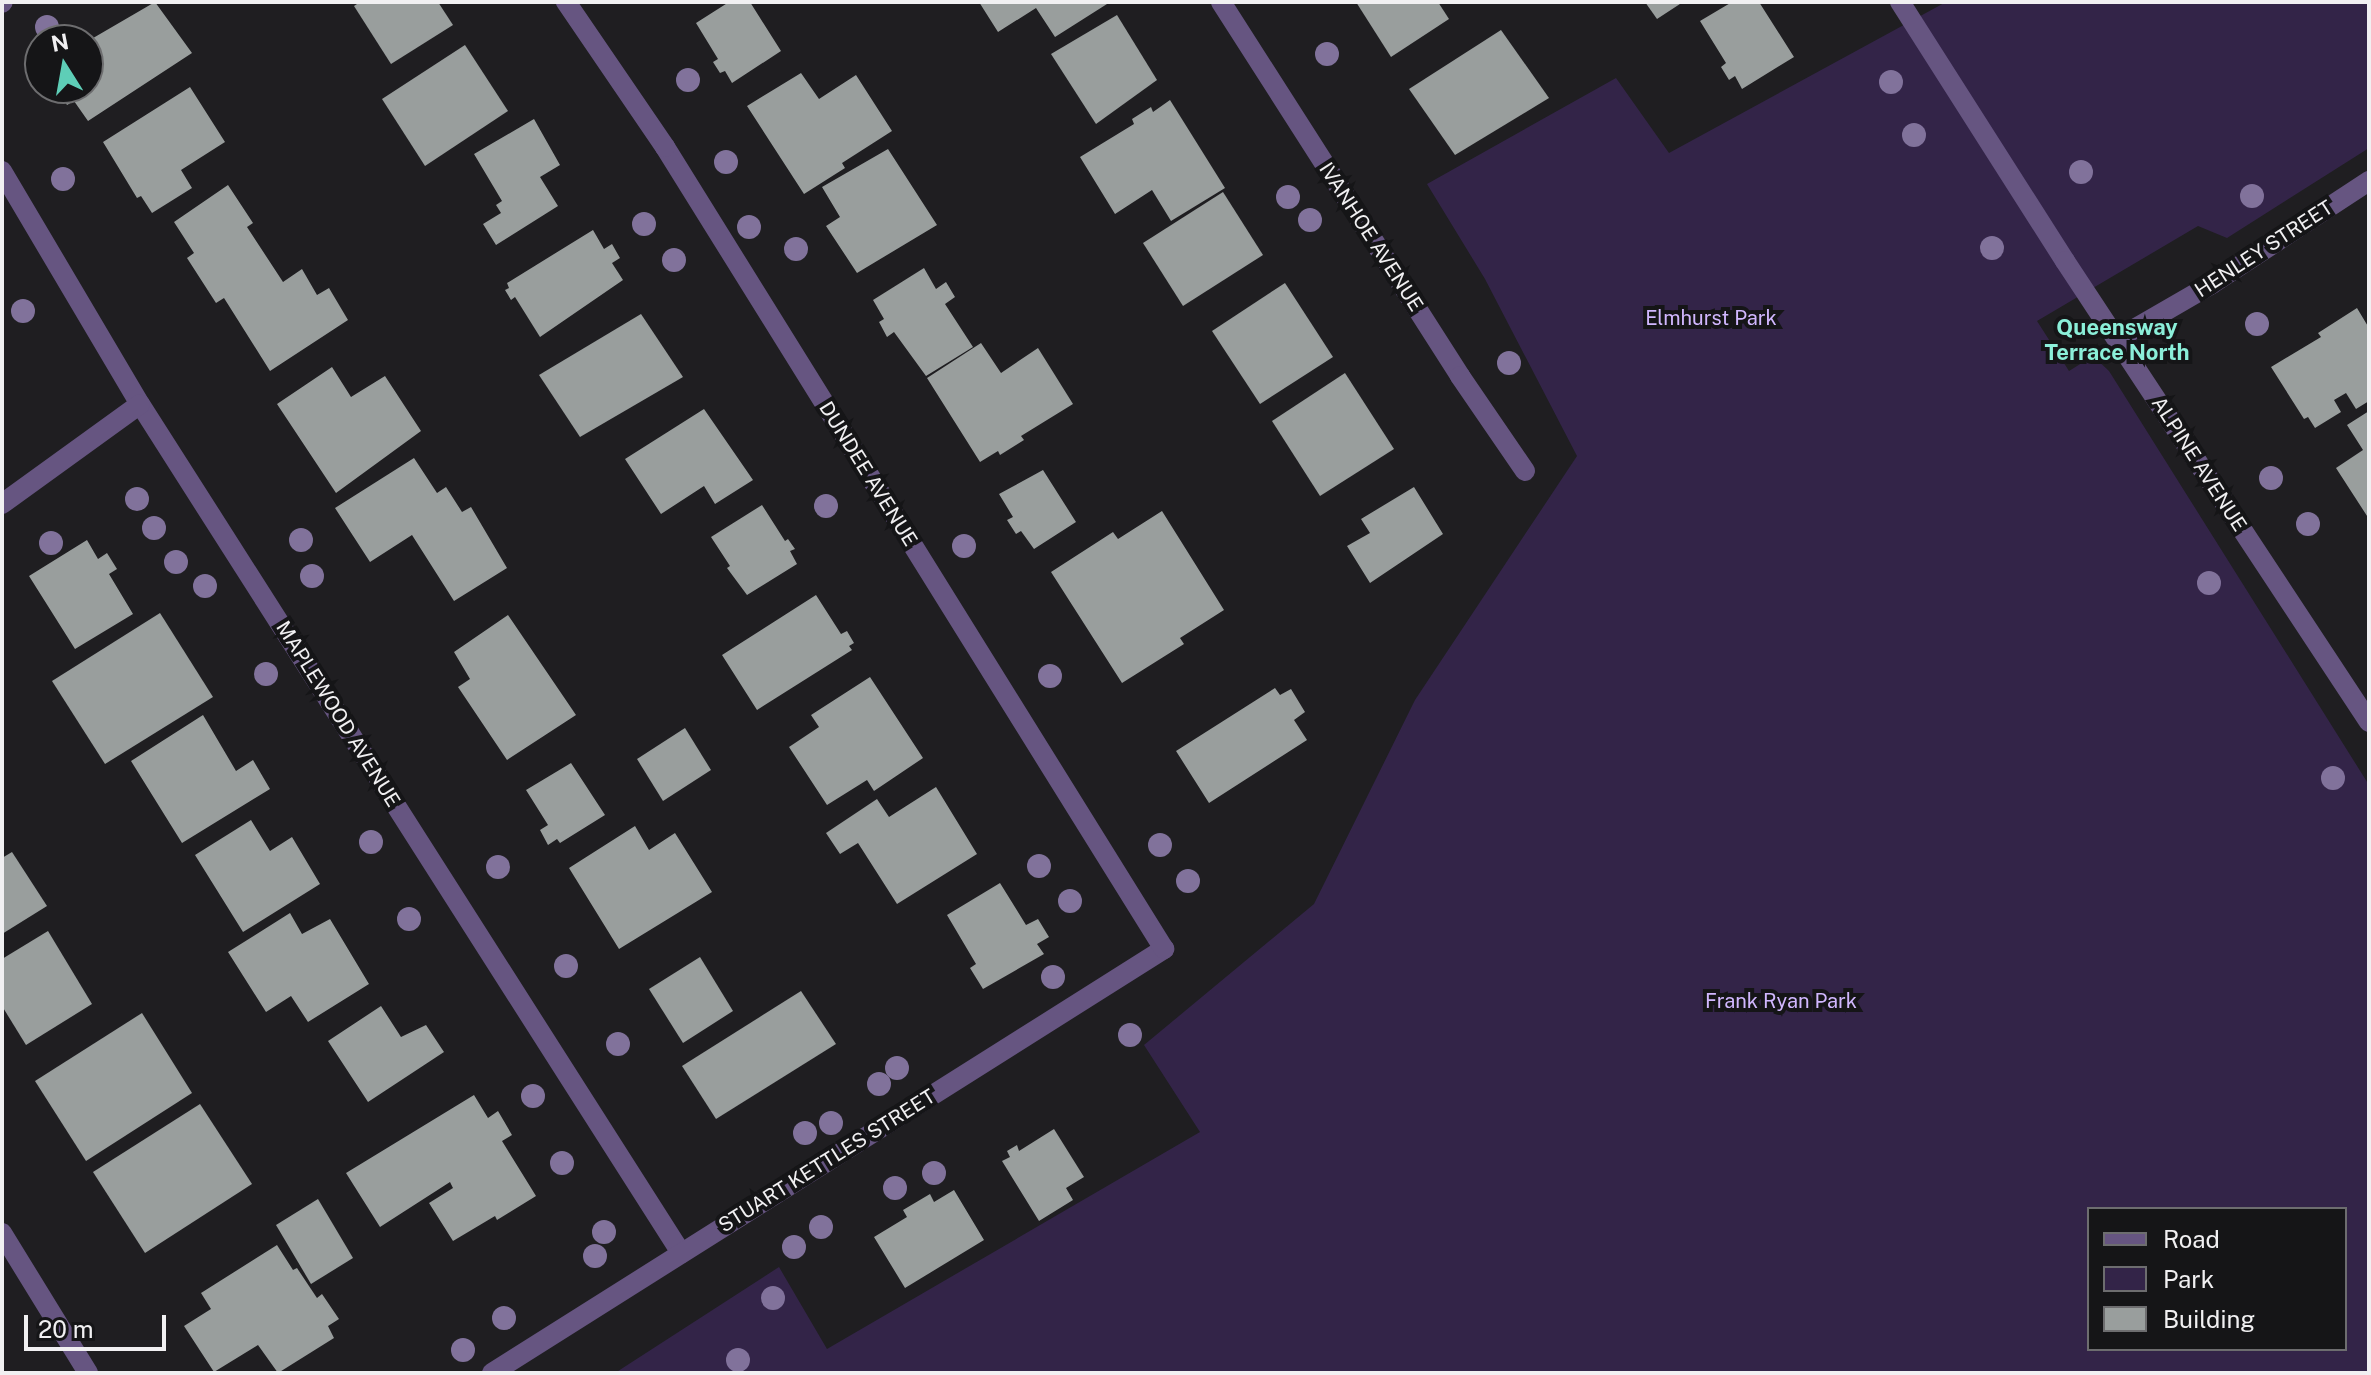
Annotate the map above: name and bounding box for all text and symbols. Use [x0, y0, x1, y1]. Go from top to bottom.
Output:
north arrow [24, 24, 104, 104]
text: N [49, 28, 71, 57]
street label: IVANHOE AVENUE [1314, 158, 1428, 316]
street label: HENLEY STREET [2190, 195, 2338, 303]
park label: Elmhurst Park [1645, 306, 1777, 330]
district label: Queensway Terrace North [2044, 314, 2190, 366]
street label: ALPINE AVENUE [2147, 392, 2251, 536]
street label: DUNDEE AVENUE [814, 397, 922, 551]
street label: MAPLEWOOD AVENUE [271, 617, 405, 811]
park label: Frank Ryan Park [1705, 989, 1857, 1013]
street label: STUART KETTLES STREET [714, 1084, 940, 1238]
legend [2087, 1207, 2347, 1351]
text: Road [2163, 1225, 2220, 1253]
text: Park [2163, 1265, 2214, 1293]
scale bar [28, 1299, 170, 1349]
text: Building [2163, 1305, 2255, 1333]
text: 20 m [38, 1315, 94, 1343]

